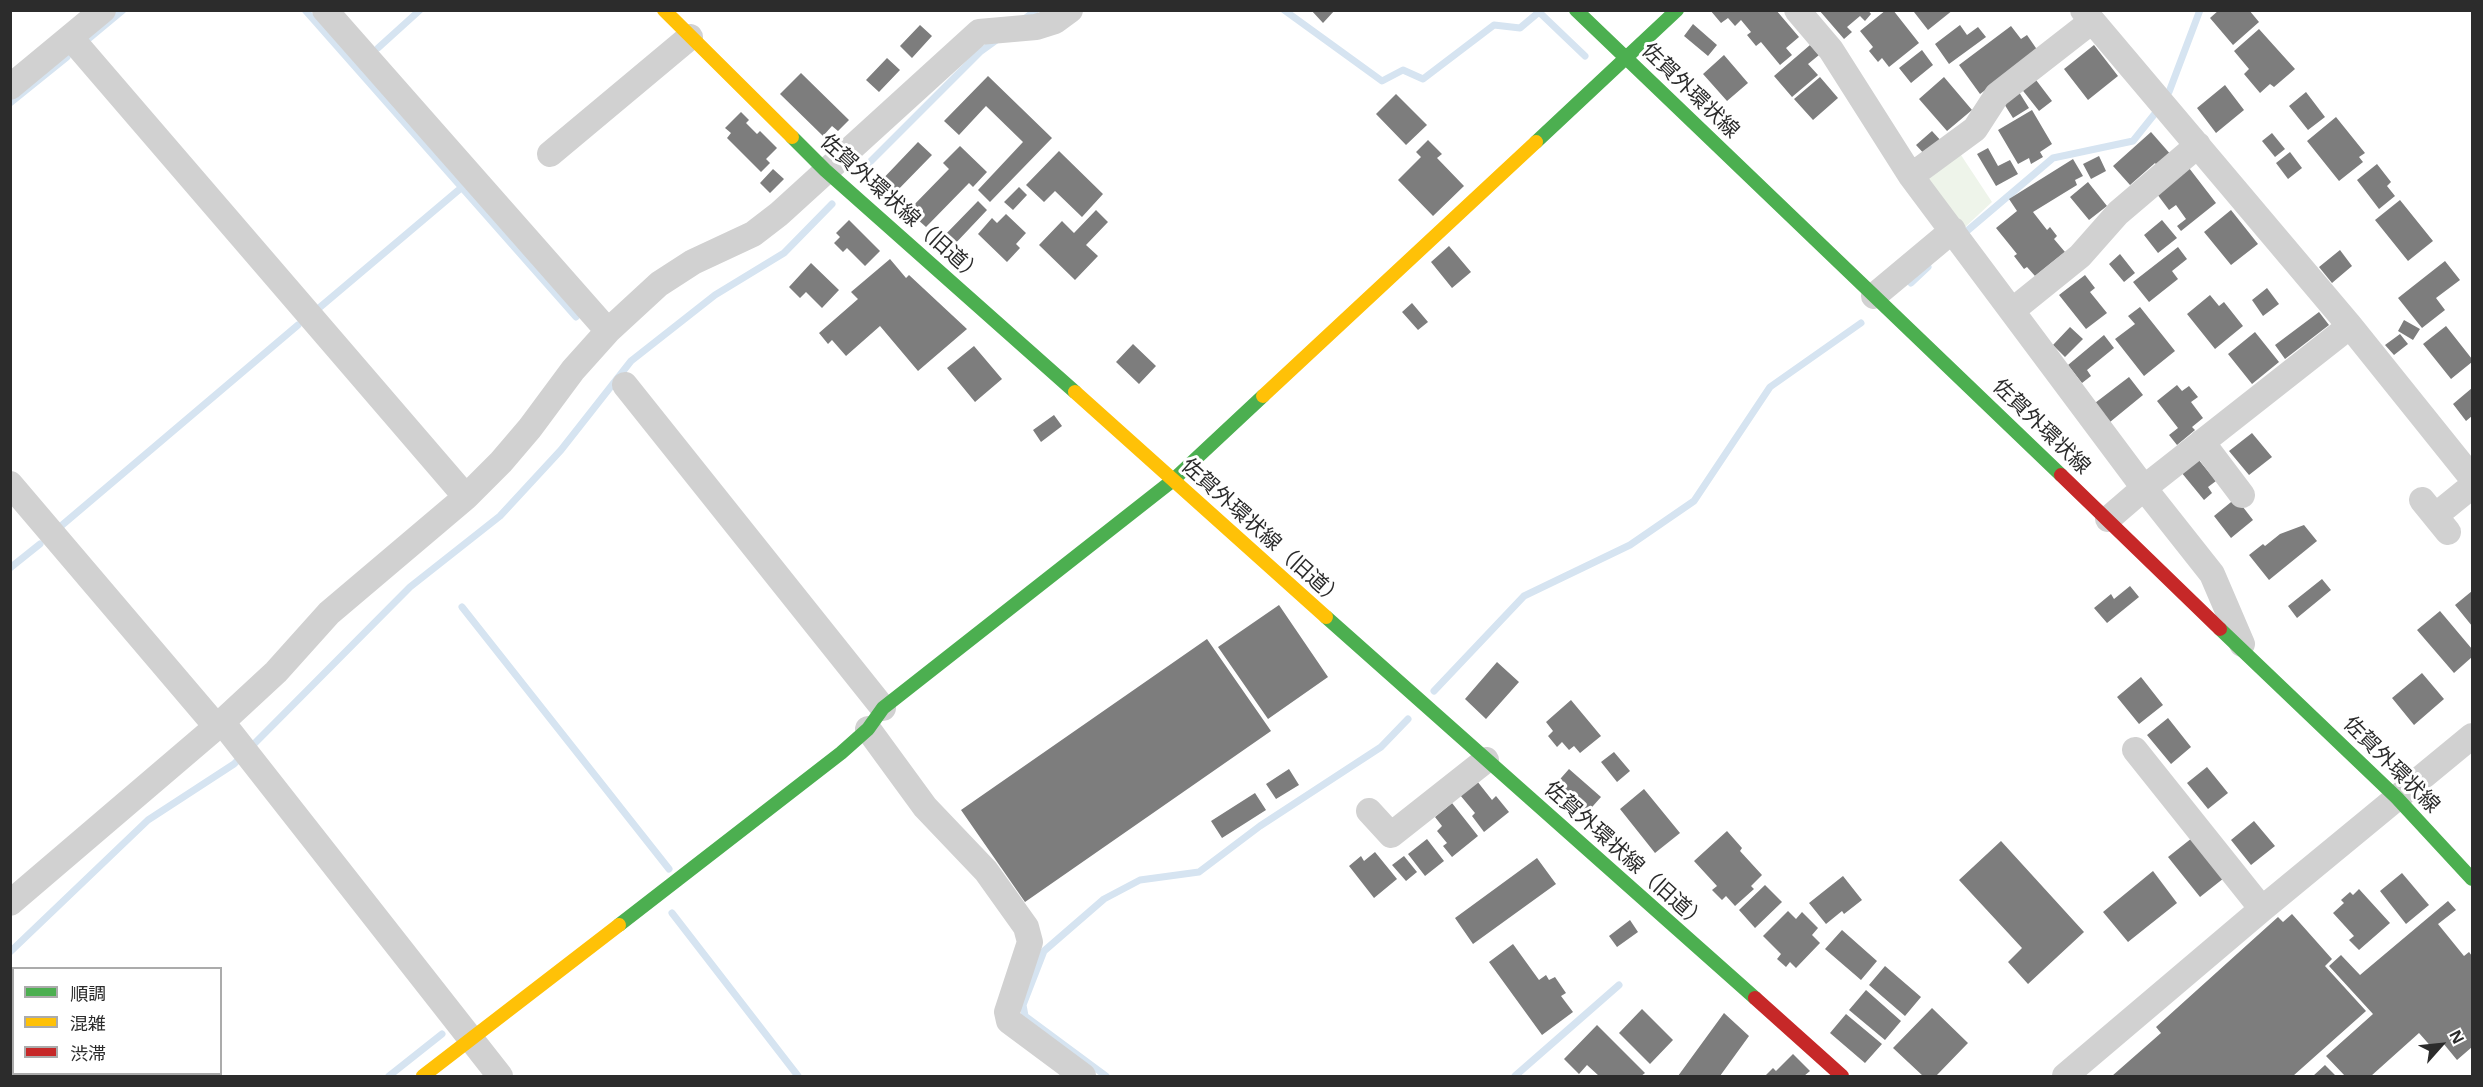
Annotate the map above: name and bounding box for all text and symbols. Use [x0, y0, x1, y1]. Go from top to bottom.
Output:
street label: 佐賀外環状線 [1636, 38, 1744, 144]
street label: 佐賀外環状線（旧道） [815, 129, 987, 289]
street label: 佐賀外環状線 [1987, 374, 2095, 480]
street label: 佐賀外環状線（旧道） [1176, 453, 1348, 613]
street label: 佐賀外環状線 [2338, 712, 2444, 818]
street label: 佐賀外環状線（旧道） [1539, 776, 1711, 936]
legend [12, 967, 222, 1075]
text: 順調 [70, 981, 106, 1005]
text: 混雑 [70, 1011, 106, 1035]
north arrow [2411, 1015, 2471, 1075]
text: N [2444, 1026, 2470, 1048]
text: 渋滞 [70, 1041, 106, 1065]

